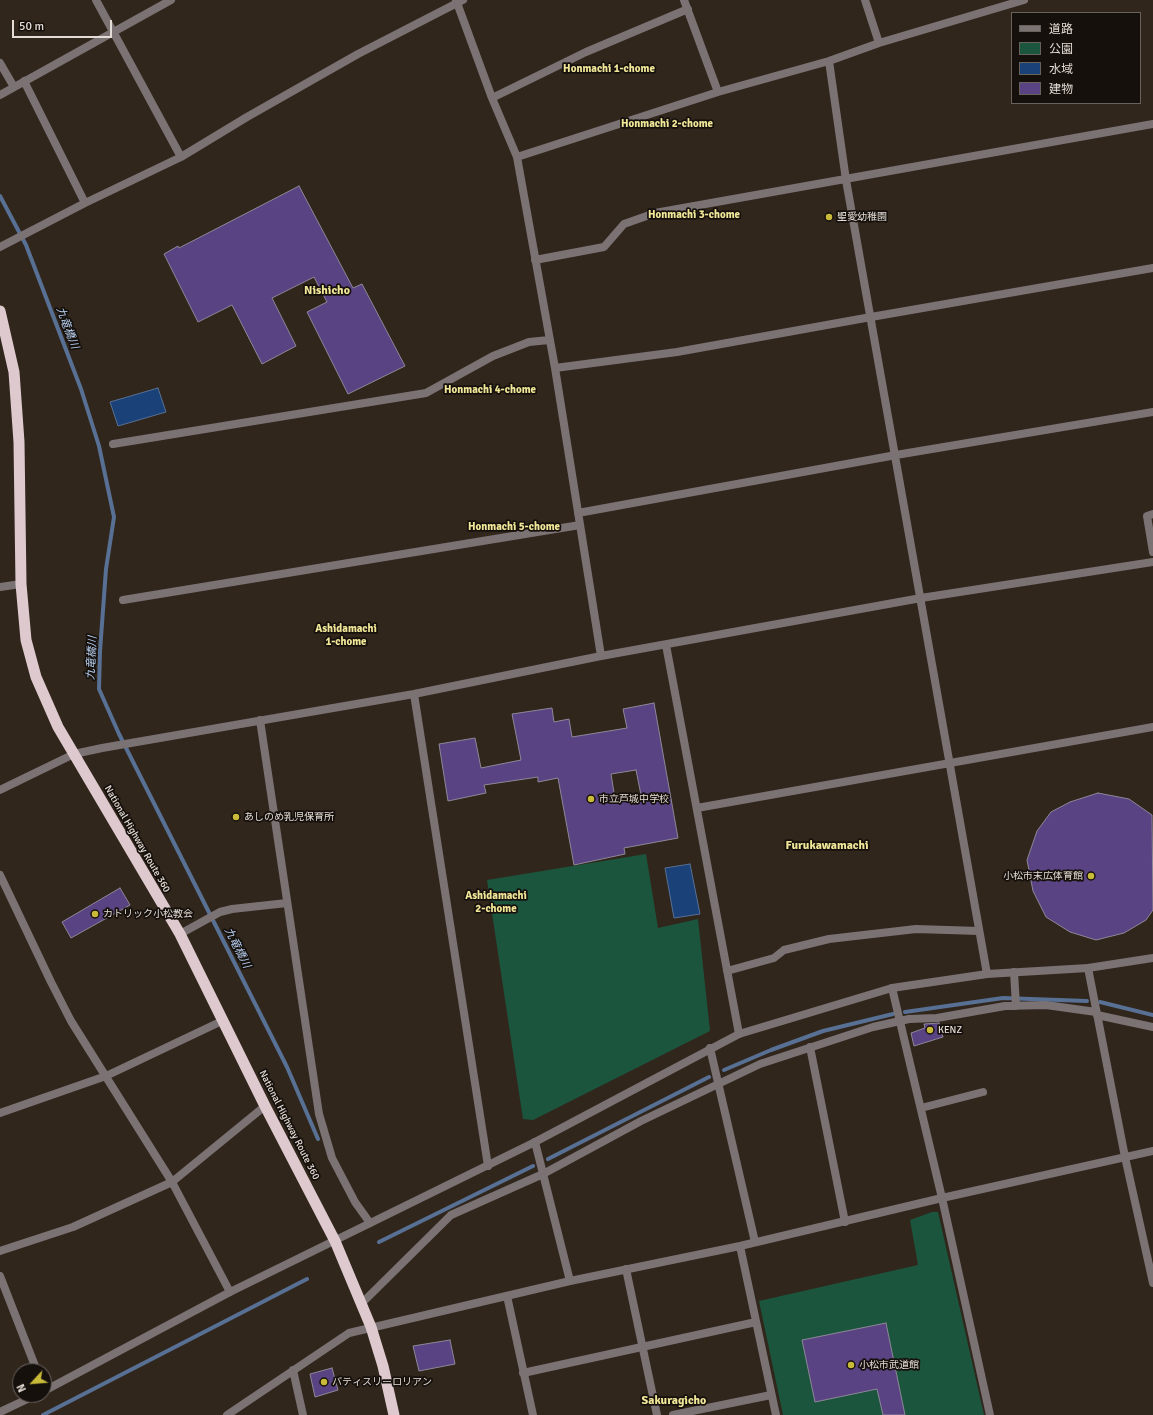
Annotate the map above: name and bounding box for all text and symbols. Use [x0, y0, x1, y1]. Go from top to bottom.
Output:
scale bar [14, 12, 114, 38]
legend [1011, 12, 1141, 104]
text: 50 m [19, 19, 44, 34]
text: 道路 [1049, 22, 1073, 37]
text: 公園 [1049, 42, 1073, 57]
district label: Honmachi 1-chome [563, 62, 655, 76]
text: 水域 [1049, 62, 1073, 77]
text: 建物 [1049, 82, 1073, 97]
district label: Honmachi 2-chome [621, 117, 713, 131]
district label: Honmachi 3-chome [648, 208, 740, 222]
place label: 聖愛幼稚園 [837, 211, 887, 223]
marker: 聖愛幼稚園 [824, 212, 834, 222]
district label: Nishicho [304, 284, 350, 298]
water label: 九竜橋川 [53, 305, 81, 351]
district label: Honmachi 4-chome [444, 383, 536, 397]
district label: Honmachi 5-chome [468, 520, 560, 534]
district label: Ashidamachi 1-chome [315, 622, 377, 648]
water label: 九竜橋川 [84, 636, 100, 680]
street label: National Highway Route 360 [101, 784, 173, 894]
place label: 市立芦城中学校 [599, 793, 669, 805]
marker: 市立芦城中学校 [586, 794, 596, 804]
place label: あしのめ乳児保育所 [244, 811, 334, 823]
marker: あしのめ乳児保育所 [231, 812, 241, 822]
district label: Furukawamachi [785, 839, 869, 853]
place label: 小松市末広体育館 [1003, 870, 1083, 882]
marker: 小松市末広体育館 [1086, 871, 1096, 881]
district label: Ashidamachi 2-chome [465, 889, 527, 915]
place label: カトリック小松教会 [103, 908, 193, 920]
marker: カトリック小松教会 [90, 909, 100, 919]
water label: 九竜橋川 [221, 925, 253, 971]
place label: KENZ [938, 1024, 962, 1036]
marker: KENZ [925, 1025, 935, 1035]
street label: National Highway Route 360 [256, 1068, 322, 1182]
place label: 小松市武道館 [859, 1359, 919, 1371]
marker: 小松市武道館 [846, 1360, 856, 1370]
north arrow [12, 1363, 52, 1403]
place label: パティスリーロリアン [332, 1376, 432, 1388]
marker: パティスリーロリアン [319, 1377, 329, 1387]
text: N [14, 1382, 29, 1394]
district label: Sakuragicho [642, 1394, 706, 1408]

